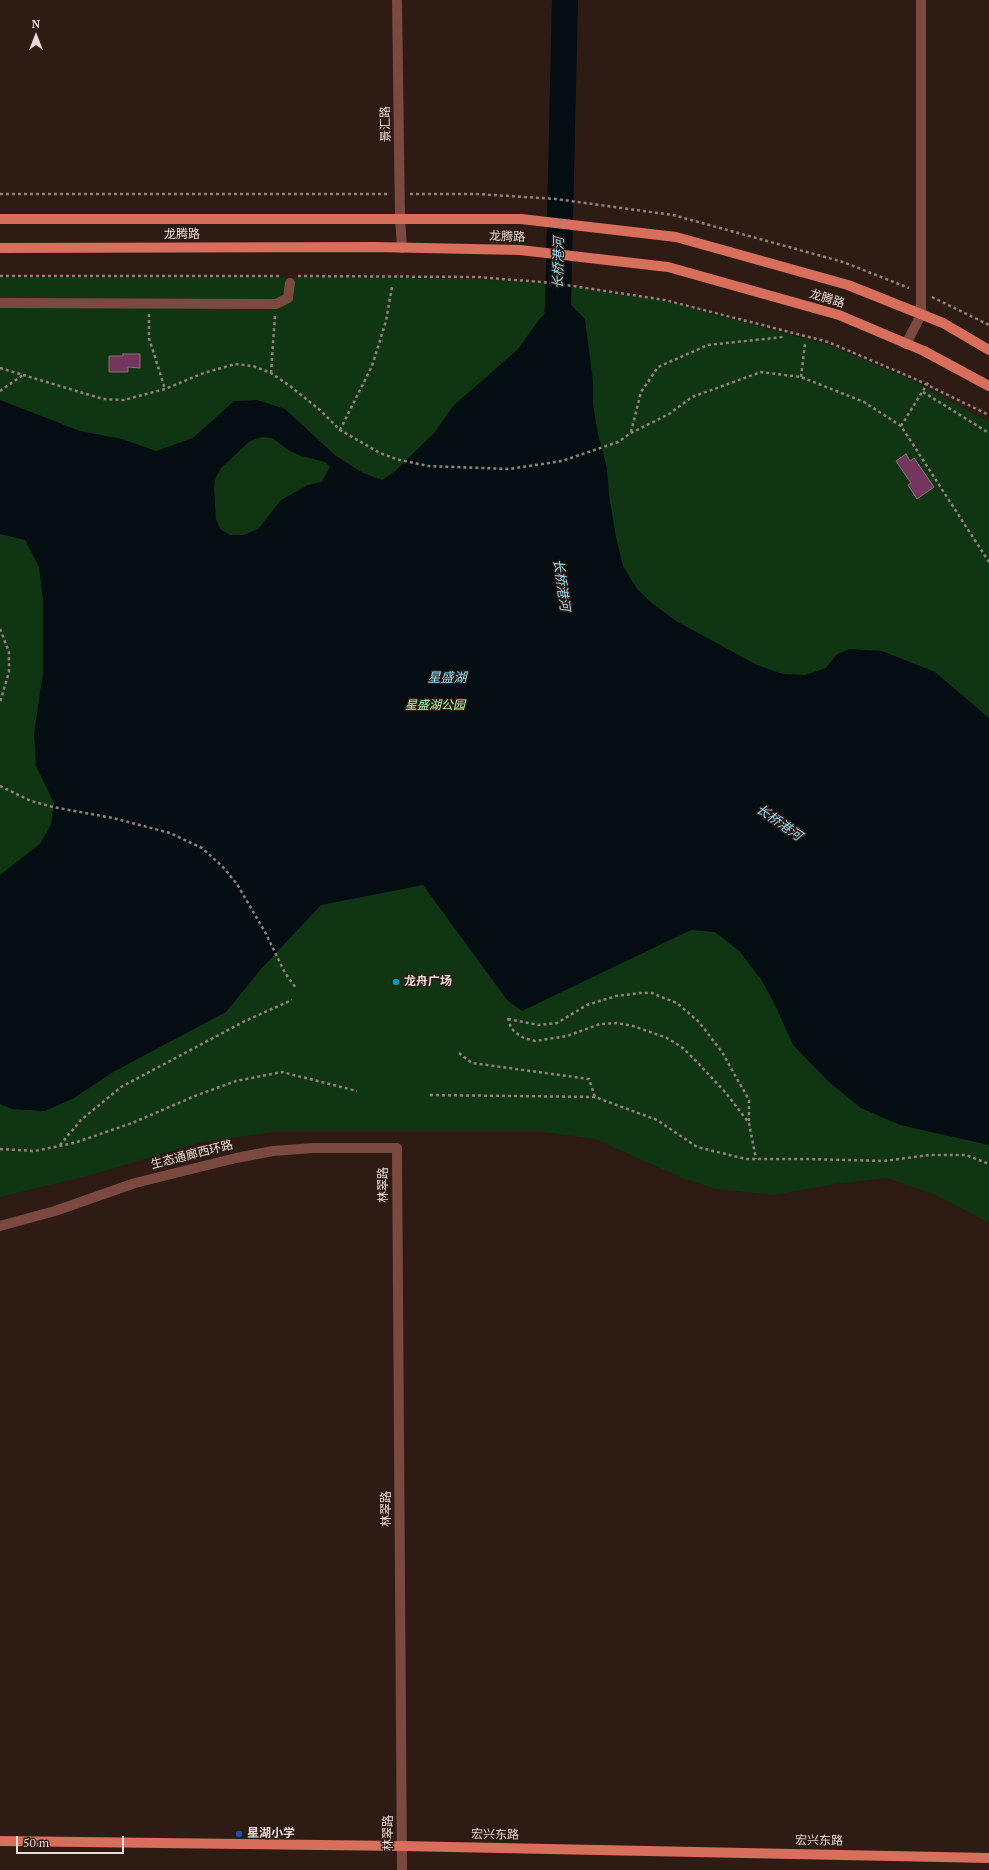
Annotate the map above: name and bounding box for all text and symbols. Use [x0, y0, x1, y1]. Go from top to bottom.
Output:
north arrow [16, 16, 56, 56]
text: N [32, 17, 40, 31]
street label: 景汇路 [378, 106, 394, 142]
street label: 龙腾路 [164, 228, 200, 242]
street label: 龙腾路 [489, 229, 525, 245]
water label: 长桥港河 [551, 237, 567, 289]
street label: 龙腾路 [808, 287, 846, 311]
water label: 长桥港河 [550, 558, 572, 612]
water label: 星盛湖 [428, 670, 466, 686]
park label: 星盛湖公园 [405, 699, 465, 713]
water label: 长桥港河 [753, 802, 805, 844]
place label: 龙舟广场 [404, 975, 452, 989]
marker: 龙舟广场 [391, 977, 401, 987]
street label: 生态通廊西环路 [150, 1138, 234, 1172]
street label: 林翠路 [377, 1167, 391, 1203]
street label: 林翠路 [380, 1491, 394, 1527]
street label: 林翠路 [382, 1815, 396, 1851]
place label: 星湖小学 [247, 1827, 295, 1841]
street label: 宏兴东路 [471, 1827, 519, 1843]
scale bar [18, 1828, 126, 1854]
marker: 星湖小学 [234, 1829, 244, 1839]
street label: 宏兴东路 [795, 1833, 843, 1849]
text: 50 m [23, 1835, 49, 1850]

